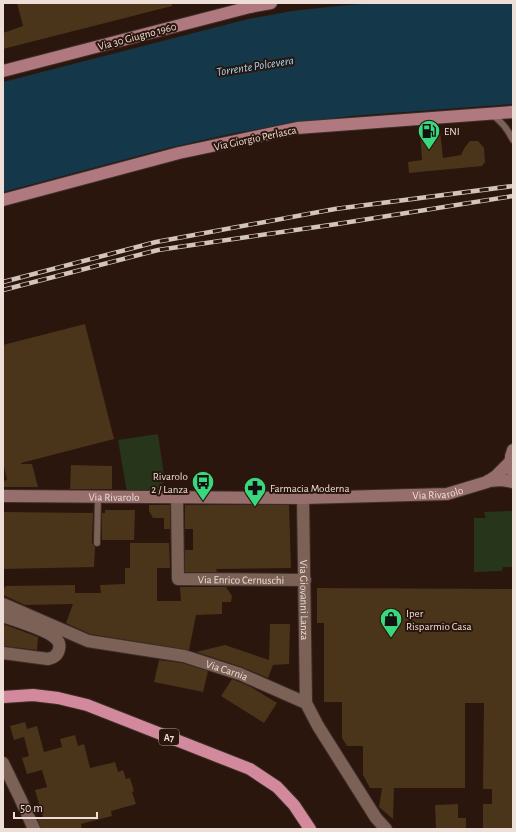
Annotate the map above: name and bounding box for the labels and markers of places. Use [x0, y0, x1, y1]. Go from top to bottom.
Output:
fuel station icon: ENI [416, 118, 442, 151]
place label: ENI [444, 126, 460, 137]
bus stop icon: Rivarolo 2 / Lanza [190, 469, 216, 502]
place label: Rivarolo 2 / Lanza [151, 471, 188, 495]
pharmacy icon: Farmacia Moderna [242, 475, 268, 508]
place label: Farmacia Moderna [270, 483, 350, 494]
shop icon: Iper Risparmio Casa [378, 606, 404, 639]
place label: Iper Risparmio Casa [406, 608, 472, 632]

